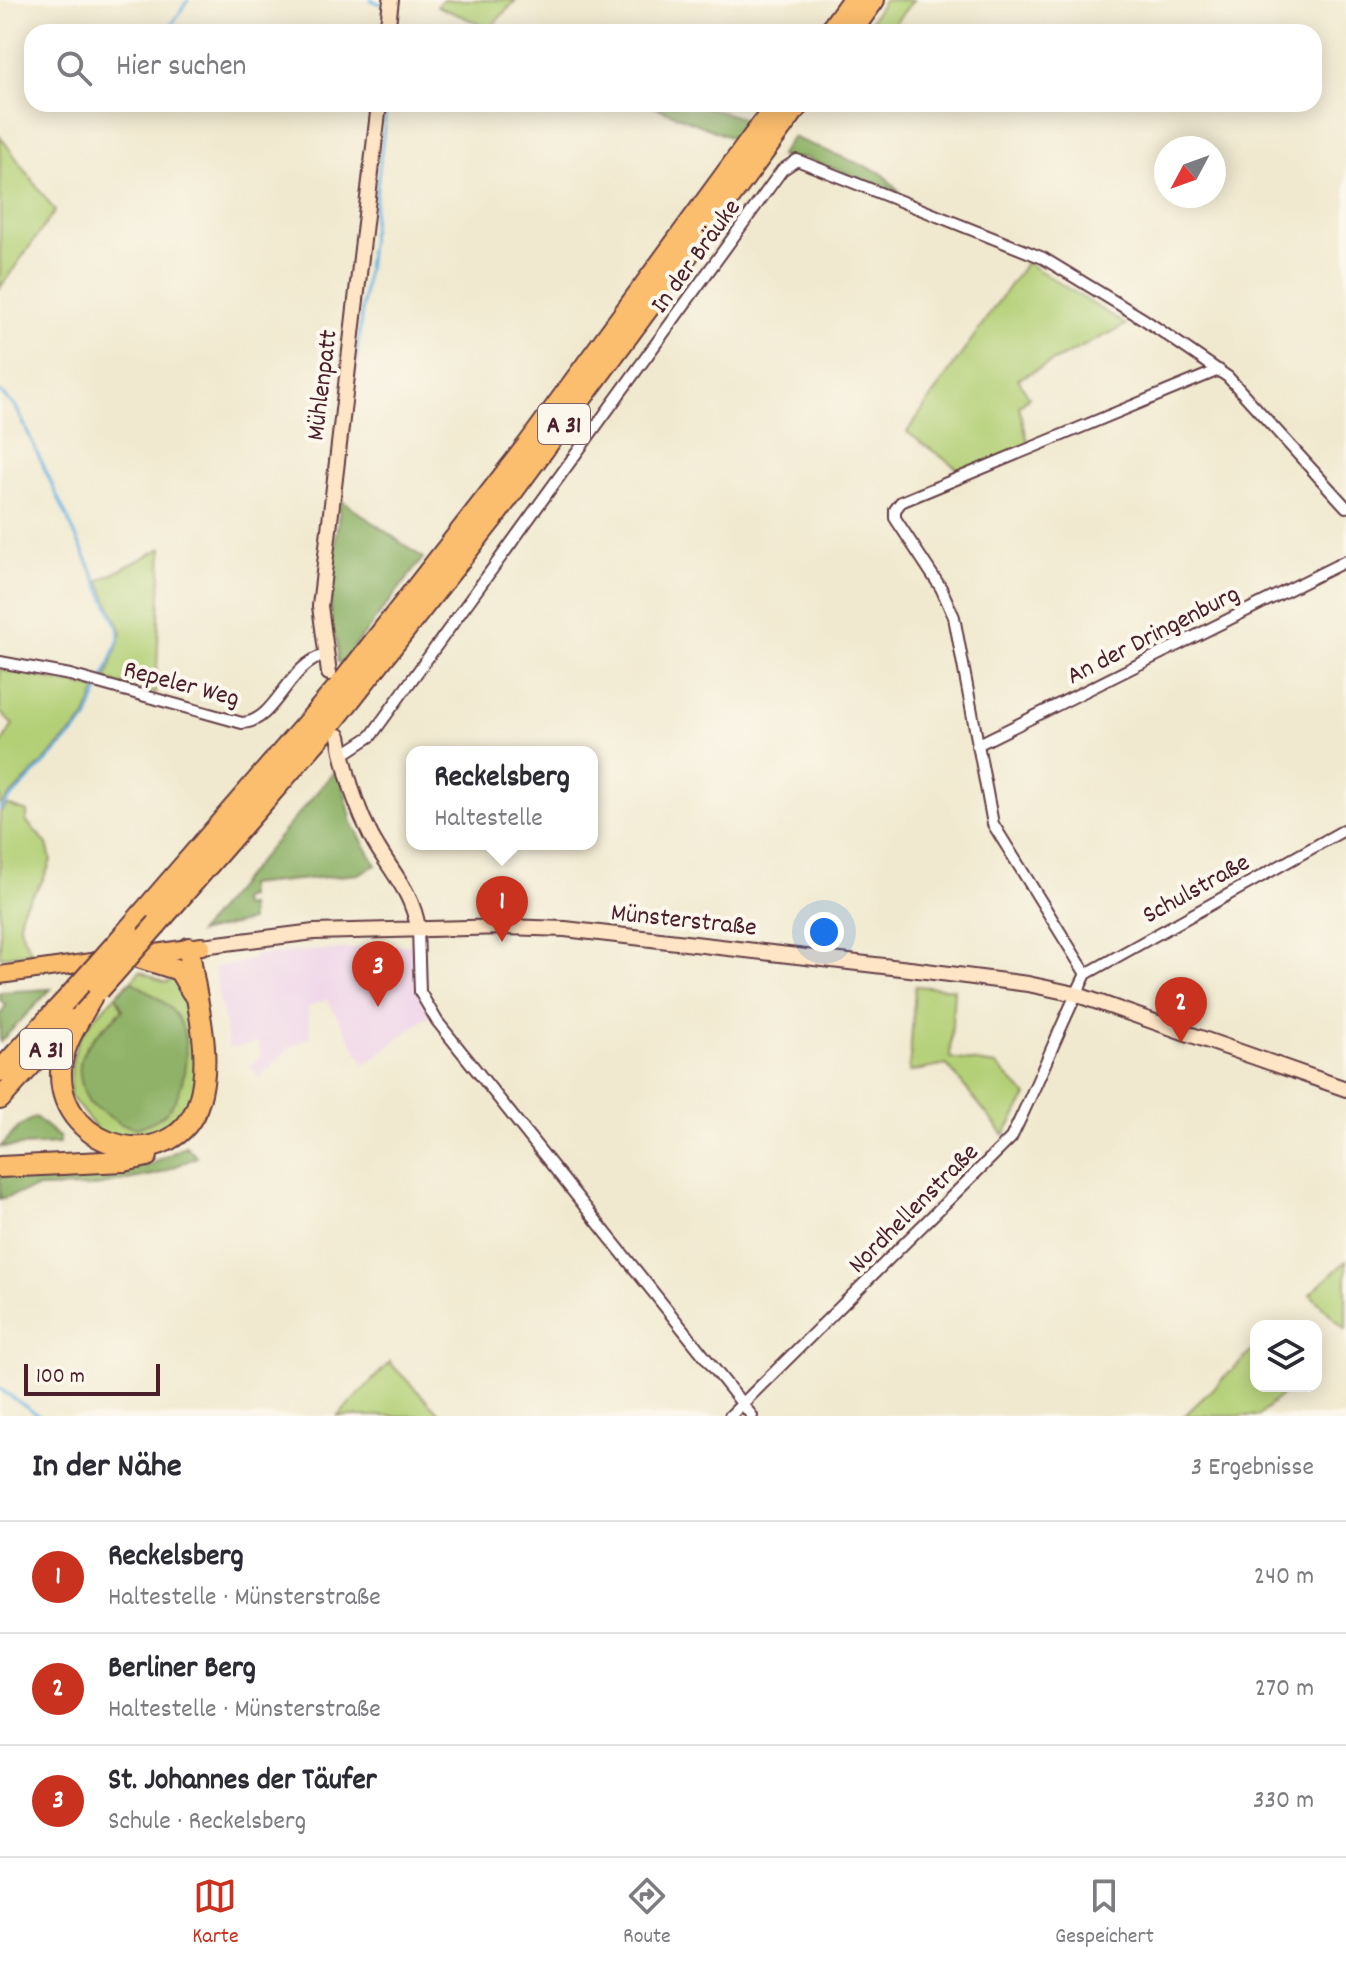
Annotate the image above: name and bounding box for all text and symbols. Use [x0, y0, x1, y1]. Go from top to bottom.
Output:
search box [24, 24, 1322, 112]
icon: search [52, 46, 96, 90]
text: Hier suchen [116, 47, 246, 90]
north arrow [1154, 136, 1226, 208]
street label: In der Bräuke [643, 192, 751, 322]
street label: Mühlenpatt [298, 328, 349, 443]
road number: A 31 [538, 404, 590, 444]
street label: An der Dringenburg [1061, 577, 1246, 696]
street label: Repeler Weg [119, 652, 243, 719]
popup [406, 746, 598, 850]
text: Reckelsberg [434, 758, 570, 801]
text: Haltestelle [434, 801, 543, 838]
street label: Schulstraße [1136, 845, 1257, 935]
pin: 1 [476, 876, 528, 942]
street label: Münsterstraße [609, 895, 758, 948]
your location [804, 912, 844, 952]
pin: 3 [352, 941, 404, 1007]
pin: 2 [1155, 977, 1207, 1043]
road number: A 31 [20, 1029, 72, 1069]
street label: Nordhellenstraße [841, 1136, 988, 1283]
map controls [1250, 1320, 1322, 1392]
button: layers [1250, 1320, 1322, 1392]
scale bar [24, 1360, 160, 1396]
text: 100 m [36, 1362, 85, 1393]
text: In der Nähe [32, 1444, 182, 1493]
text: 3 Ergebnisse [1191, 1450, 1314, 1487]
text: Reckelsberg [108, 1537, 244, 1580]
text: 1 [55, 1559, 61, 1596]
text: 240 m [1254, 1559, 1314, 1596]
text: Haltestelle · Münsterstraße [108, 1580, 381, 1617]
text: Berliner Berg [108, 1649, 256, 1692]
text: 2 [52, 1671, 64, 1708]
text: 270 m [1255, 1671, 1314, 1708]
text: Haltestelle · Münsterstraße [108, 1692, 381, 1729]
text: St. Johannes der Täufer [108, 1761, 377, 1804]
text: 3 [52, 1783, 64, 1820]
text: 330 m [1253, 1783, 1314, 1820]
text: Schule · Reckelsberg [108, 1804, 306, 1841]
tab: Karte [192, 1874, 239, 1953]
tab: Route [623, 1874, 671, 1953]
tab: Gespeichert [1055, 1874, 1154, 1953]

